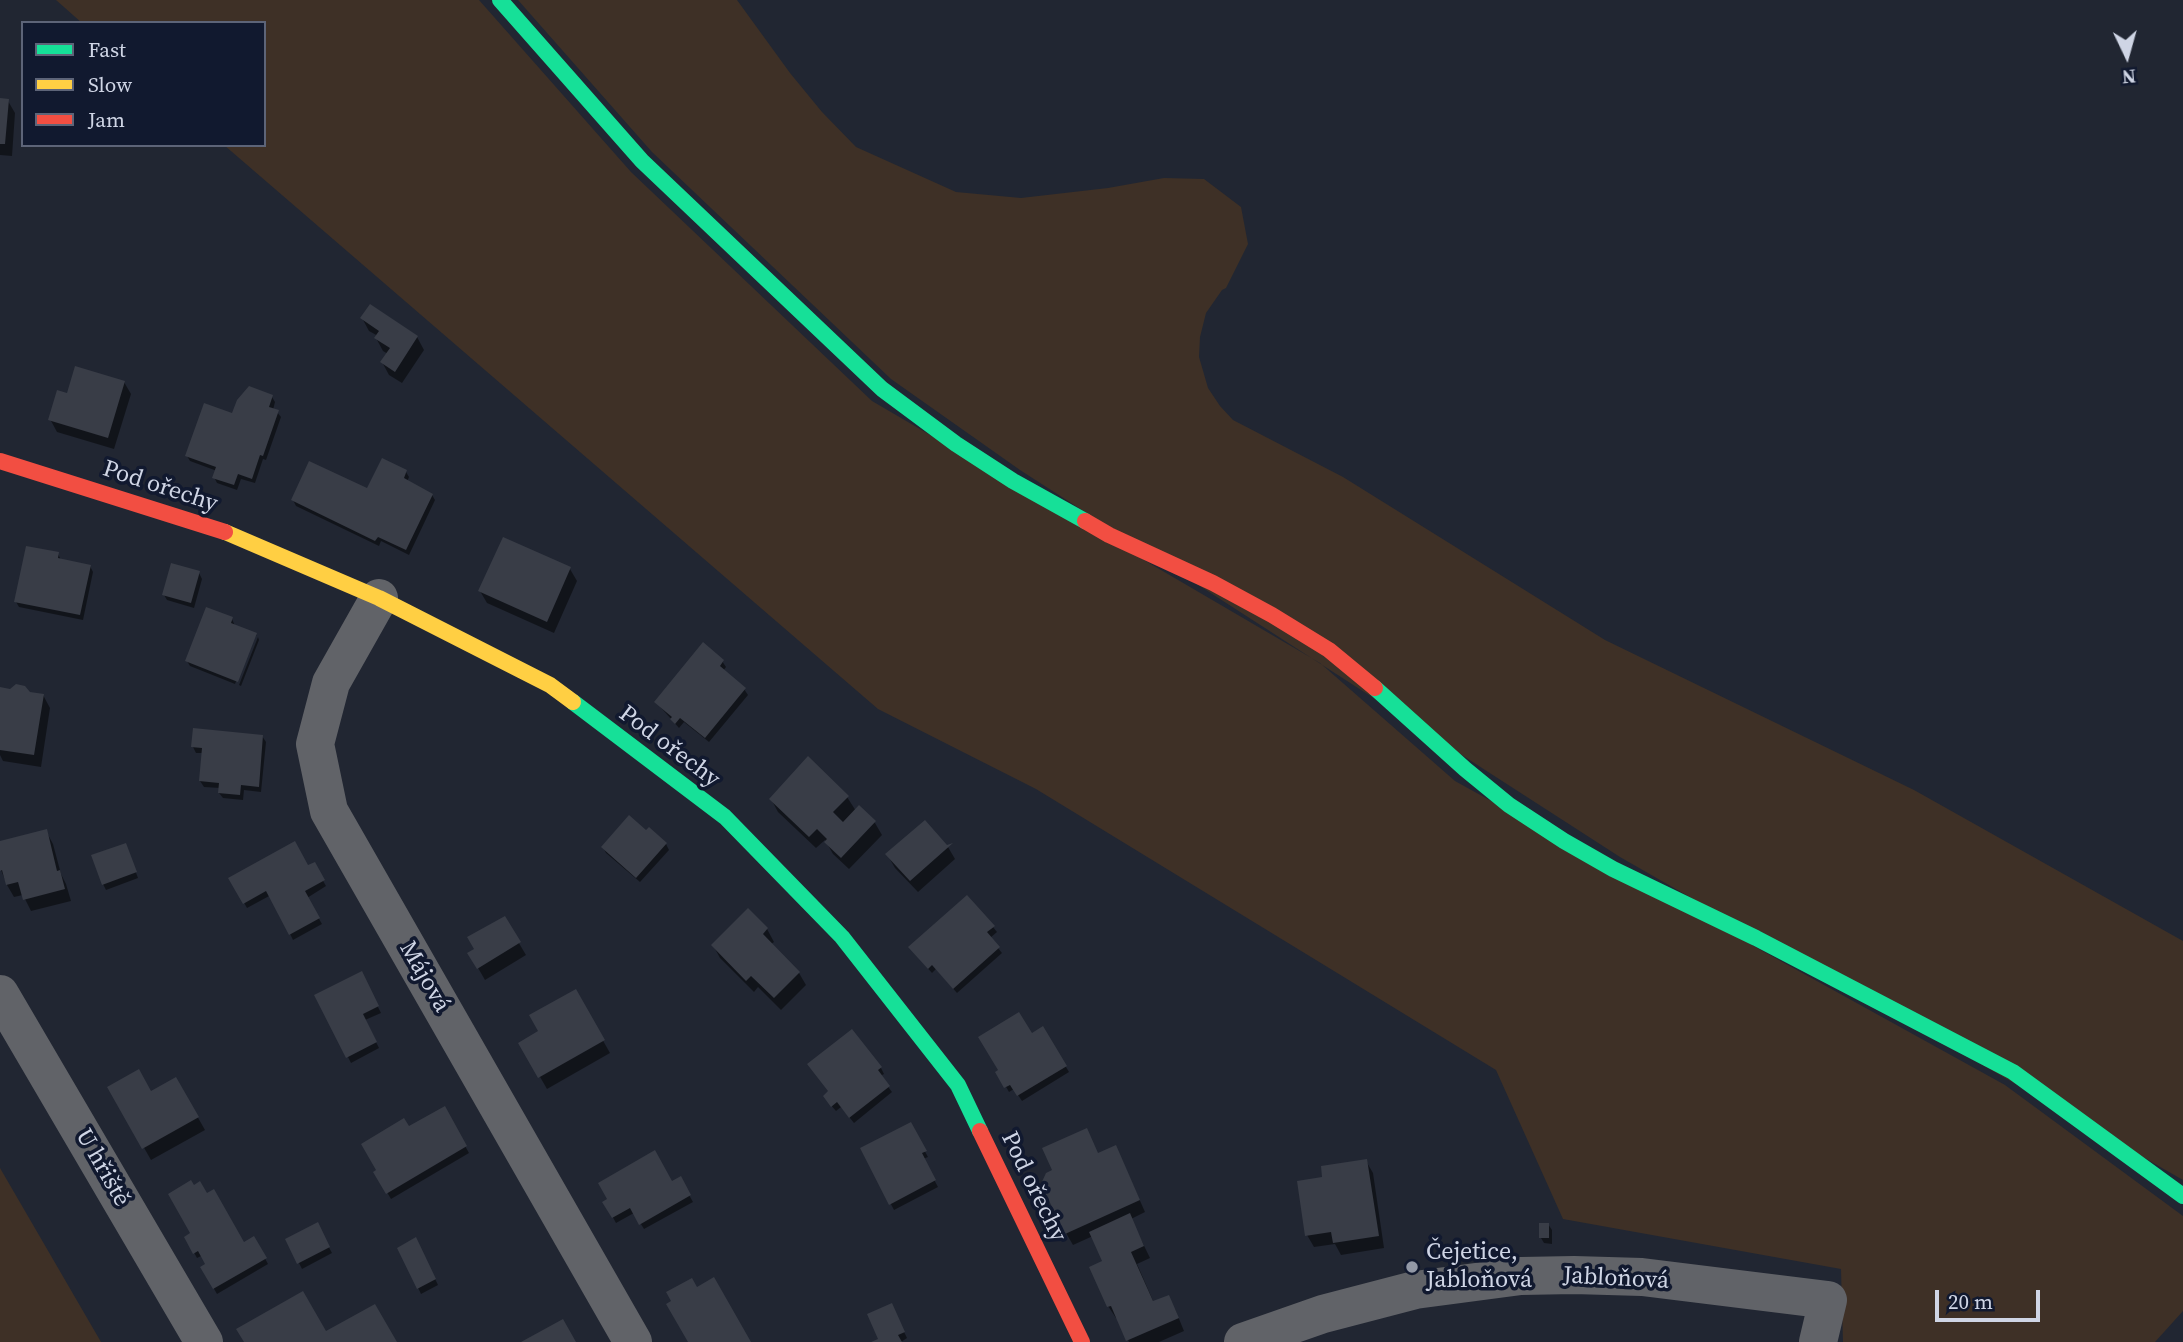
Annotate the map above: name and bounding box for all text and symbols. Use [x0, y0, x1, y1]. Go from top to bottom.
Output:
legend [21, 21, 266, 147]
north arrow [2092, 21, 2162, 91]
text: Fast [88, 35, 126, 64]
text: N [2121, 63, 2137, 90]
text: Slow [88, 70, 132, 99]
text: Jam [88, 105, 125, 134]
street label: Pod ořechy [99, 455, 221, 519]
street label: Pod ořechy [613, 700, 725, 794]
street label: Májová [392, 936, 456, 1018]
street label: U hřiště [68, 1124, 136, 1212]
street label: Pod ořechy [994, 1127, 1072, 1247]
place label: Čejetice, Jabloňová [1426, 1239, 1532, 1295]
marker: Čejetice, Jabloňová [1404, 1259, 1420, 1275]
street label: Jabloňová [1562, 1262, 1670, 1296]
scale bar [1938, 1276, 2043, 1320]
text: 20 m [1948, 1287, 1993, 1316]

